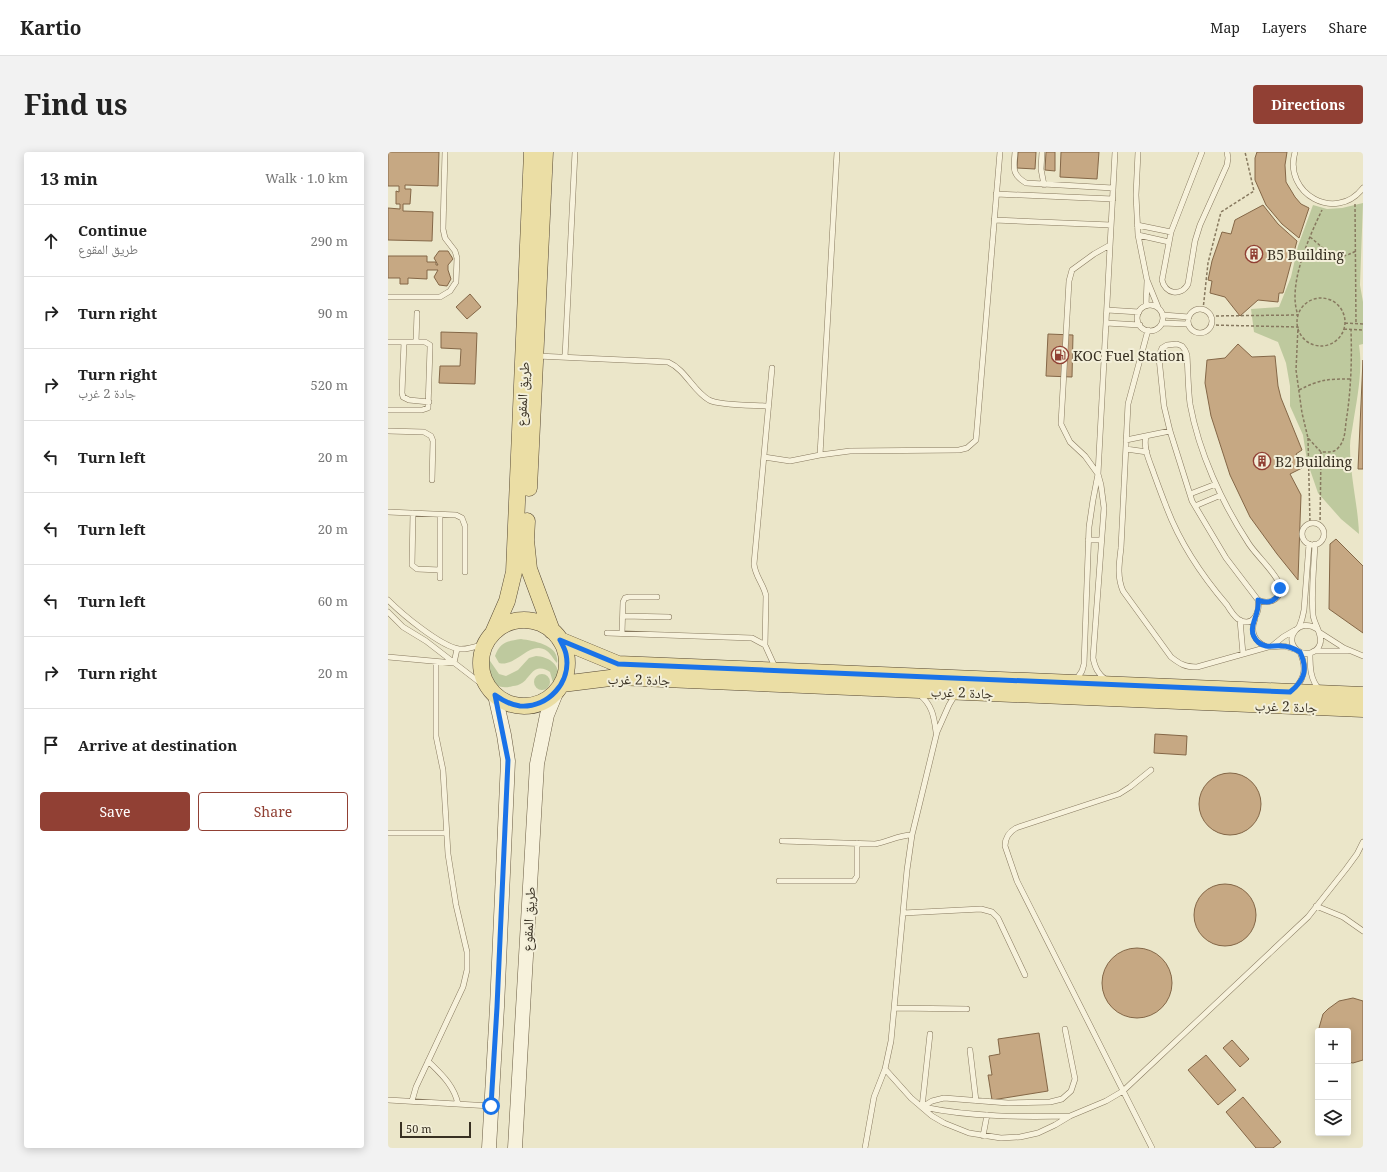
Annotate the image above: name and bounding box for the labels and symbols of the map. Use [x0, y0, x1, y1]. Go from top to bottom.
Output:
building icon: B5 Building [1244, 244, 1264, 264]
place label: B5 Building [1267, 245, 1345, 264]
fuel station icon: KOC Fuel Station [1050, 345, 1070, 365]
place label: KOC Fuel Station [1073, 346, 1185, 365]
street label: طريق المقوع [511, 361, 534, 427]
building icon: B2 Building [1252, 451, 1272, 471]
place label: B2 Building [1275, 452, 1353, 471]
route end [1271, 579, 1289, 597]
street label: جادة 2 غرب [608, 669, 671, 689]
street label: جادة 2 غرب [930, 681, 994, 703]
street label: جادة 2 غرب [1254, 695, 1318, 717]
street label: طريق المقوع [517, 886, 540, 952]
route start [482, 1097, 500, 1115]
scale bar [400, 1120, 471, 1139]

